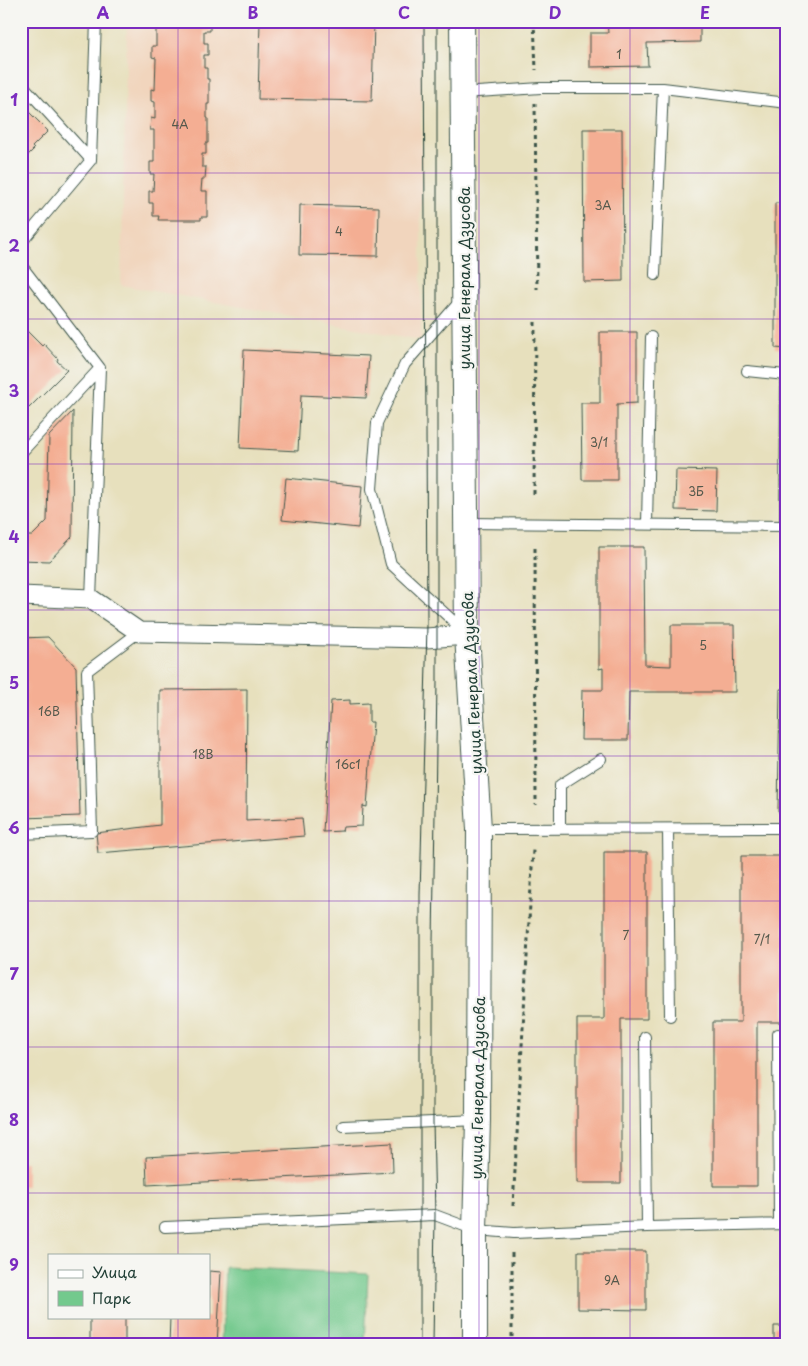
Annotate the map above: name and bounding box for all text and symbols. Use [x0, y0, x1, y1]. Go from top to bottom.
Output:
text: A [97, 0, 110, 24]
text: B [248, 0, 259, 24]
text: C [398, 0, 410, 24]
text: D [549, 0, 561, 24]
text: E [700, 0, 710, 24]
house number: 1 [616, 45, 622, 63]
text: 1 [10, 87, 18, 111]
house number: 4А [171, 115, 189, 133]
street label: улица Генерала Дзусова [452, 186, 475, 369]
house number: 3А [594, 196, 612, 214]
house number: 4 [335, 222, 343, 240]
text: 2 [8, 233, 20, 257]
text: 3 [9, 378, 19, 402]
house number: 3/1 [590, 433, 608, 451]
house number: 3Б [688, 482, 704, 500]
text: 4 [9, 524, 20, 548]
street label: улица Генерала Дзусова [455, 590, 487, 775]
house number: 5 [699, 636, 707, 654]
text: 5 [9, 670, 19, 694]
house number: 16В [38, 702, 60, 720]
house number: 18В [193, 745, 213, 763]
house number: 16с1 [335, 755, 361, 773]
text: 6 [8, 815, 20, 839]
house number: 7 [623, 926, 630, 944]
house number: 7/1 [754, 930, 770, 948]
text: 7 [9, 961, 19, 985]
street label: улица Генерала Дзусова [464, 996, 490, 1180]
text: 8 [9, 1107, 19, 1131]
text: 9 [9, 1252, 19, 1276]
legend [48, 1254, 210, 1318]
text: Улица [92, 1260, 137, 1283]
house number: 9А [604, 1271, 620, 1289]
text: Парк [92, 1286, 131, 1309]

